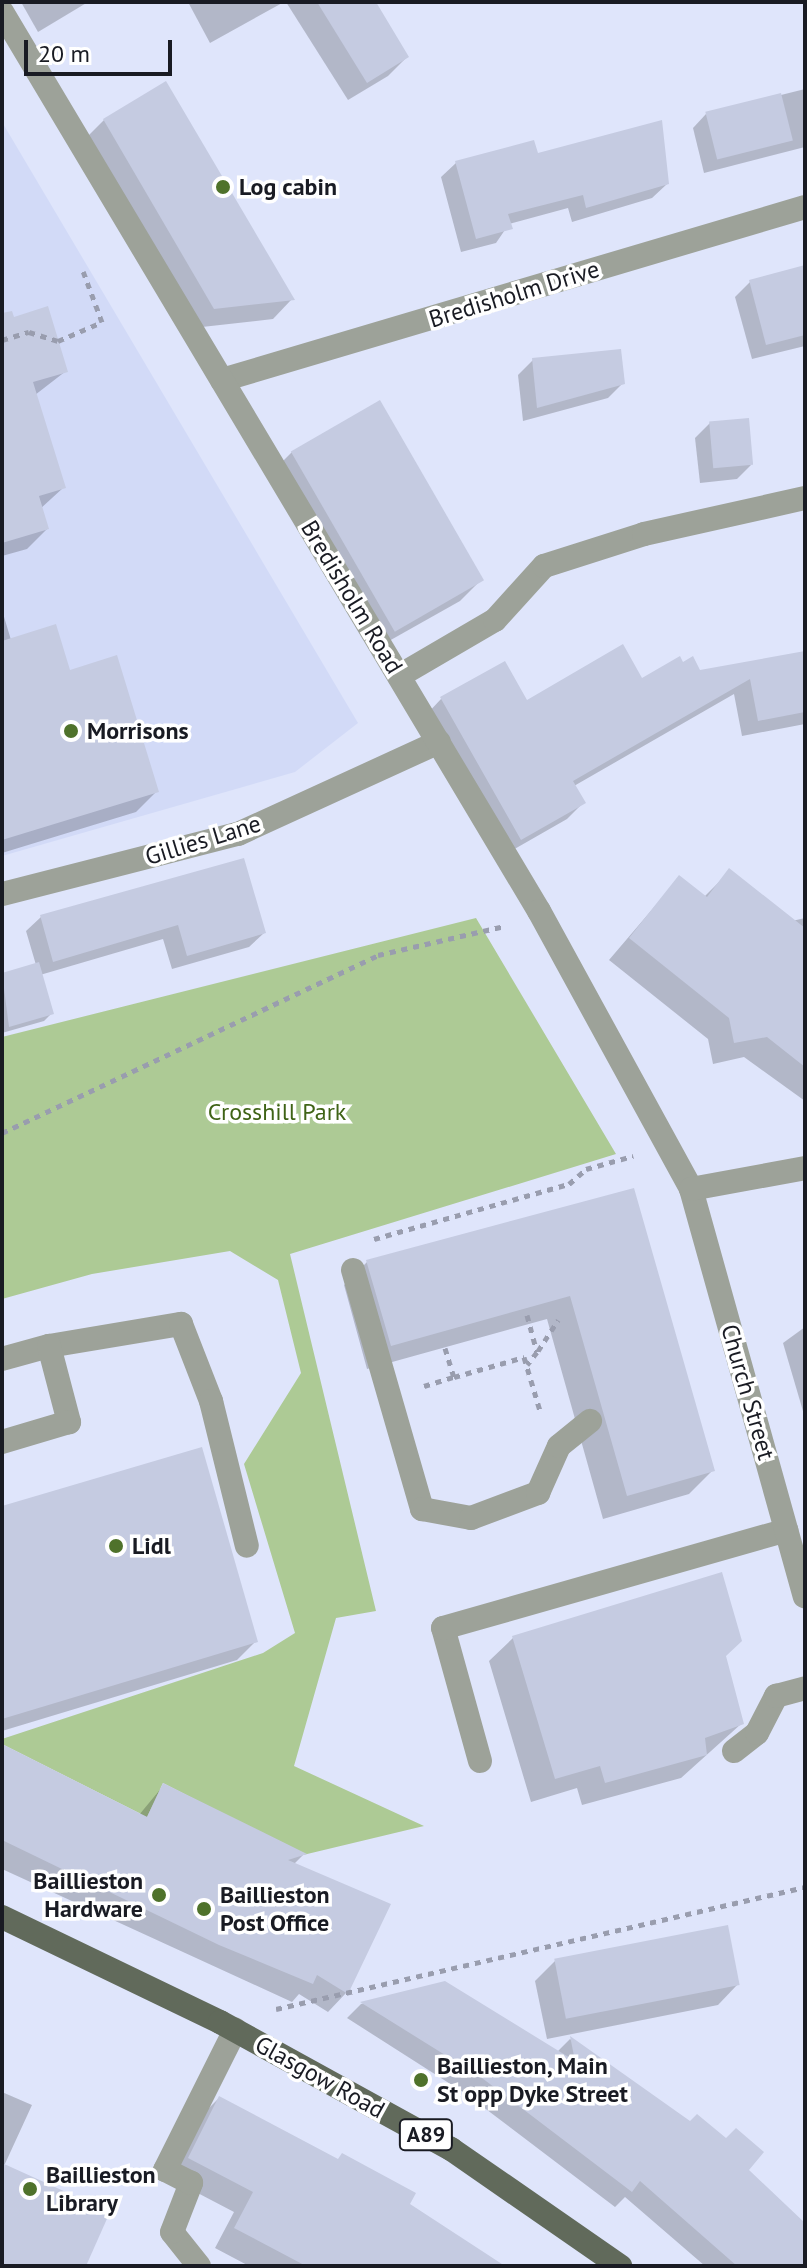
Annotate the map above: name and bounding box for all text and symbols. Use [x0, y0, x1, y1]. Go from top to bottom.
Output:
scale bar [28, 24, 176, 74]
text: 20 m [38, 38, 90, 69]
place label: Log cabin [239, 173, 337, 201]
marker: Log cabin [214, 178, 232, 196]
street label: Bredisholm Drive [425, 254, 603, 334]
street label: Bredisholm Road [295, 515, 409, 679]
place label: Morrisons [87, 717, 189, 745]
marker: Morrisons [62, 722, 80, 740]
street label: Gillies Lane [142, 809, 264, 871]
park label: Crosshill Park [208, 1098, 346, 1126]
street label: Church Street [715, 1321, 781, 1463]
place label: Lidl [132, 1532, 171, 1560]
marker: Lidl [107, 1537, 125, 1555]
place label: Baillieston Hardware [33, 1867, 143, 1923]
place label: Baillieston Post Office [220, 1881, 330, 1937]
marker: Baillieston Hardware [150, 1886, 168, 1904]
marker: Baillieston Post Office [195, 1900, 213, 1918]
street label: Glasgow Road [250, 2029, 390, 2125]
place label: Baillieston, Main St opp Dyke Street [437, 2052, 628, 2108]
marker: Baillieston, Main St opp Dyke Street [412, 2071, 430, 2089]
road number: A89 [398, 2117, 454, 2153]
place label: Baillieston Library [46, 2161, 156, 2217]
marker: Baillieston Library [21, 2180, 39, 2198]

